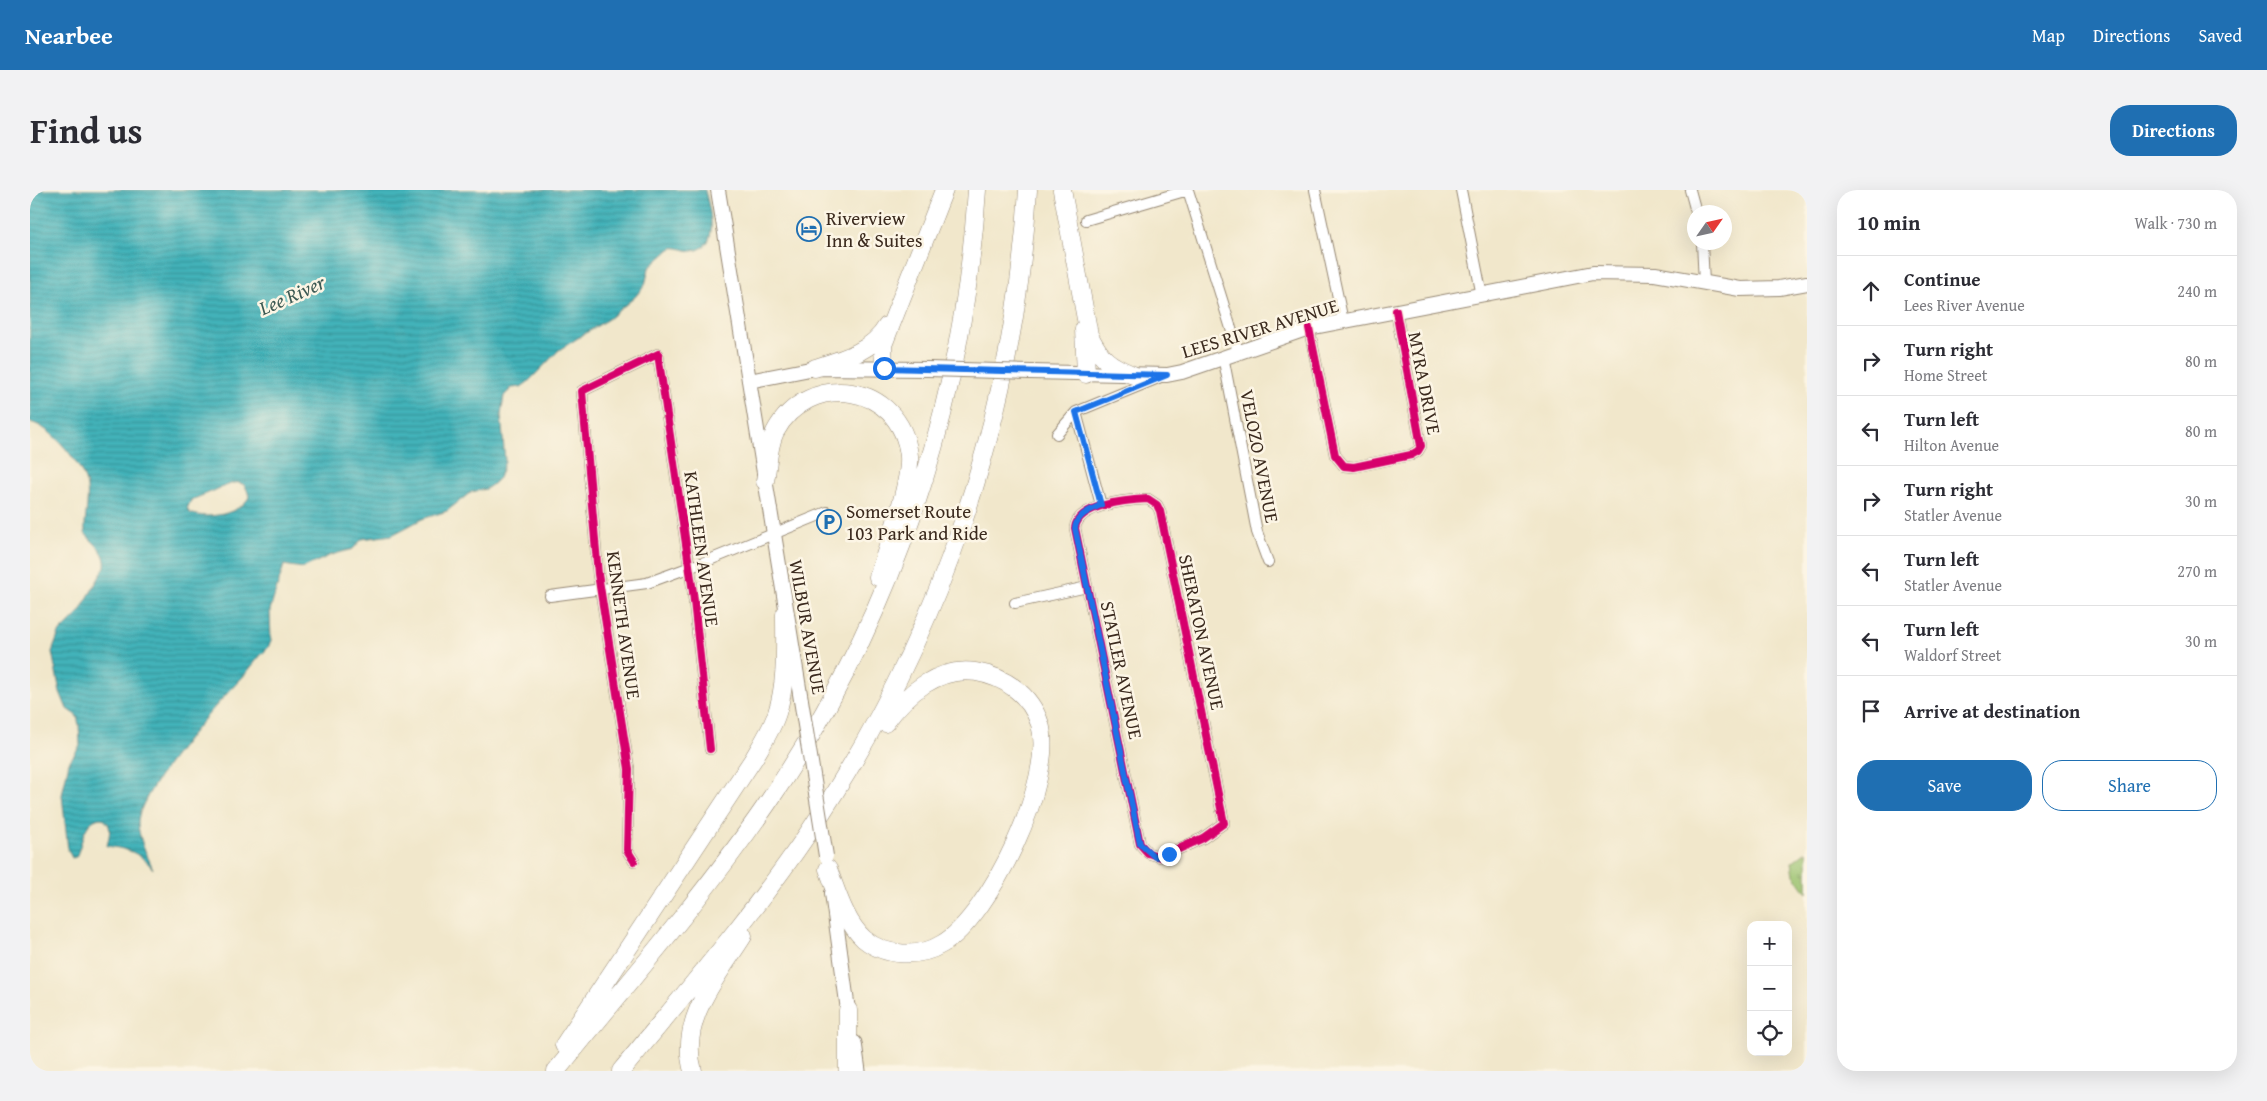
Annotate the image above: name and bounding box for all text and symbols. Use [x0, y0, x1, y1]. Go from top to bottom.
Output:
text: Nearbee [25, 18, 113, 53]
text: Map [2032, 22, 2065, 49]
text: Directions [2093, 22, 2170, 49]
text: Saved [2198, 22, 2242, 49]
text: Find us [30, 105, 143, 156]
button: Directions [2110, 105, 2237, 156]
place label: Riverview Inn & Suites [826, 204, 922, 254]
north arrow [1687, 205, 1732, 250]
text: 10 min [1857, 207, 1920, 238]
text: Walk · 730 m [2134, 211, 2217, 235]
hotel icon: Riverview Inn & Suites [796, 216, 822, 242]
text: Continue [1904, 265, 1981, 293]
water label: Lee River [253, 267, 330, 322]
icon: ahead [1857, 277, 1885, 305]
text: 240 m [2177, 279, 2217, 303]
street label: LEES RIVER AVENUE [1178, 291, 1342, 365]
text: Lees River Avenue [1904, 293, 2025, 317]
street label: MYRA DRIVE [1401, 329, 1449, 437]
text: Turn right [1904, 335, 1993, 363]
icon: right [1857, 347, 1885, 375]
text: 80 m [2185, 349, 2217, 373]
route start [873, 357, 896, 380]
text: Home Street [1904, 363, 1987, 387]
street label: VELOZO AVENUE [1233, 387, 1287, 525]
text: Turn left [1904, 405, 1979, 433]
icon: left [1857, 417, 1885, 445]
text: 80 m [2185, 419, 2217, 443]
text: Hilton Avenue [1904, 433, 1999, 457]
street label: KATHLEEN AVENUE [677, 469, 727, 629]
text: Turn right [1904, 475, 1993, 503]
icon: right [1857, 487, 1885, 515]
text: 30 m [2185, 489, 2217, 513]
place label: Somerset Route 103 Park and Ride [846, 497, 988, 547]
text: Statler Avenue [1904, 503, 2002, 527]
parking icon: Somerset Route 103 Park and Ride [816, 509, 842, 535]
text: Turn left [1904, 545, 1979, 573]
street label: KENNETH AVENUE [600, 549, 648, 701]
street label: SHERATON AVENUE [1172, 552, 1232, 713]
street label: WILBUR AVENUE [782, 557, 834, 697]
icon: left [1857, 557, 1885, 585]
text: 270 m [2177, 559, 2217, 583]
text: Statler Avenue [1904, 573, 2002, 597]
street label: STATLER AVENUE [1094, 598, 1150, 742]
text: Turn left [1904, 615, 1979, 643]
icon: left [1857, 627, 1885, 655]
text: 30 m [2185, 629, 2217, 653]
text: Waldorf Street [1904, 643, 2001, 667]
icon: arrive [1857, 697, 1885, 725]
text: Arrive at destination [1904, 697, 2080, 725]
button: Save [1857, 760, 2032, 811]
button: Share [2042, 760, 2217, 811]
route end [1158, 843, 1181, 866]
map controls [1747, 921, 1792, 1056]
button: + [1747, 921, 1792, 966]
button: − [1747, 966, 1792, 1011]
button: locate [1747, 1011, 1792, 1056]

